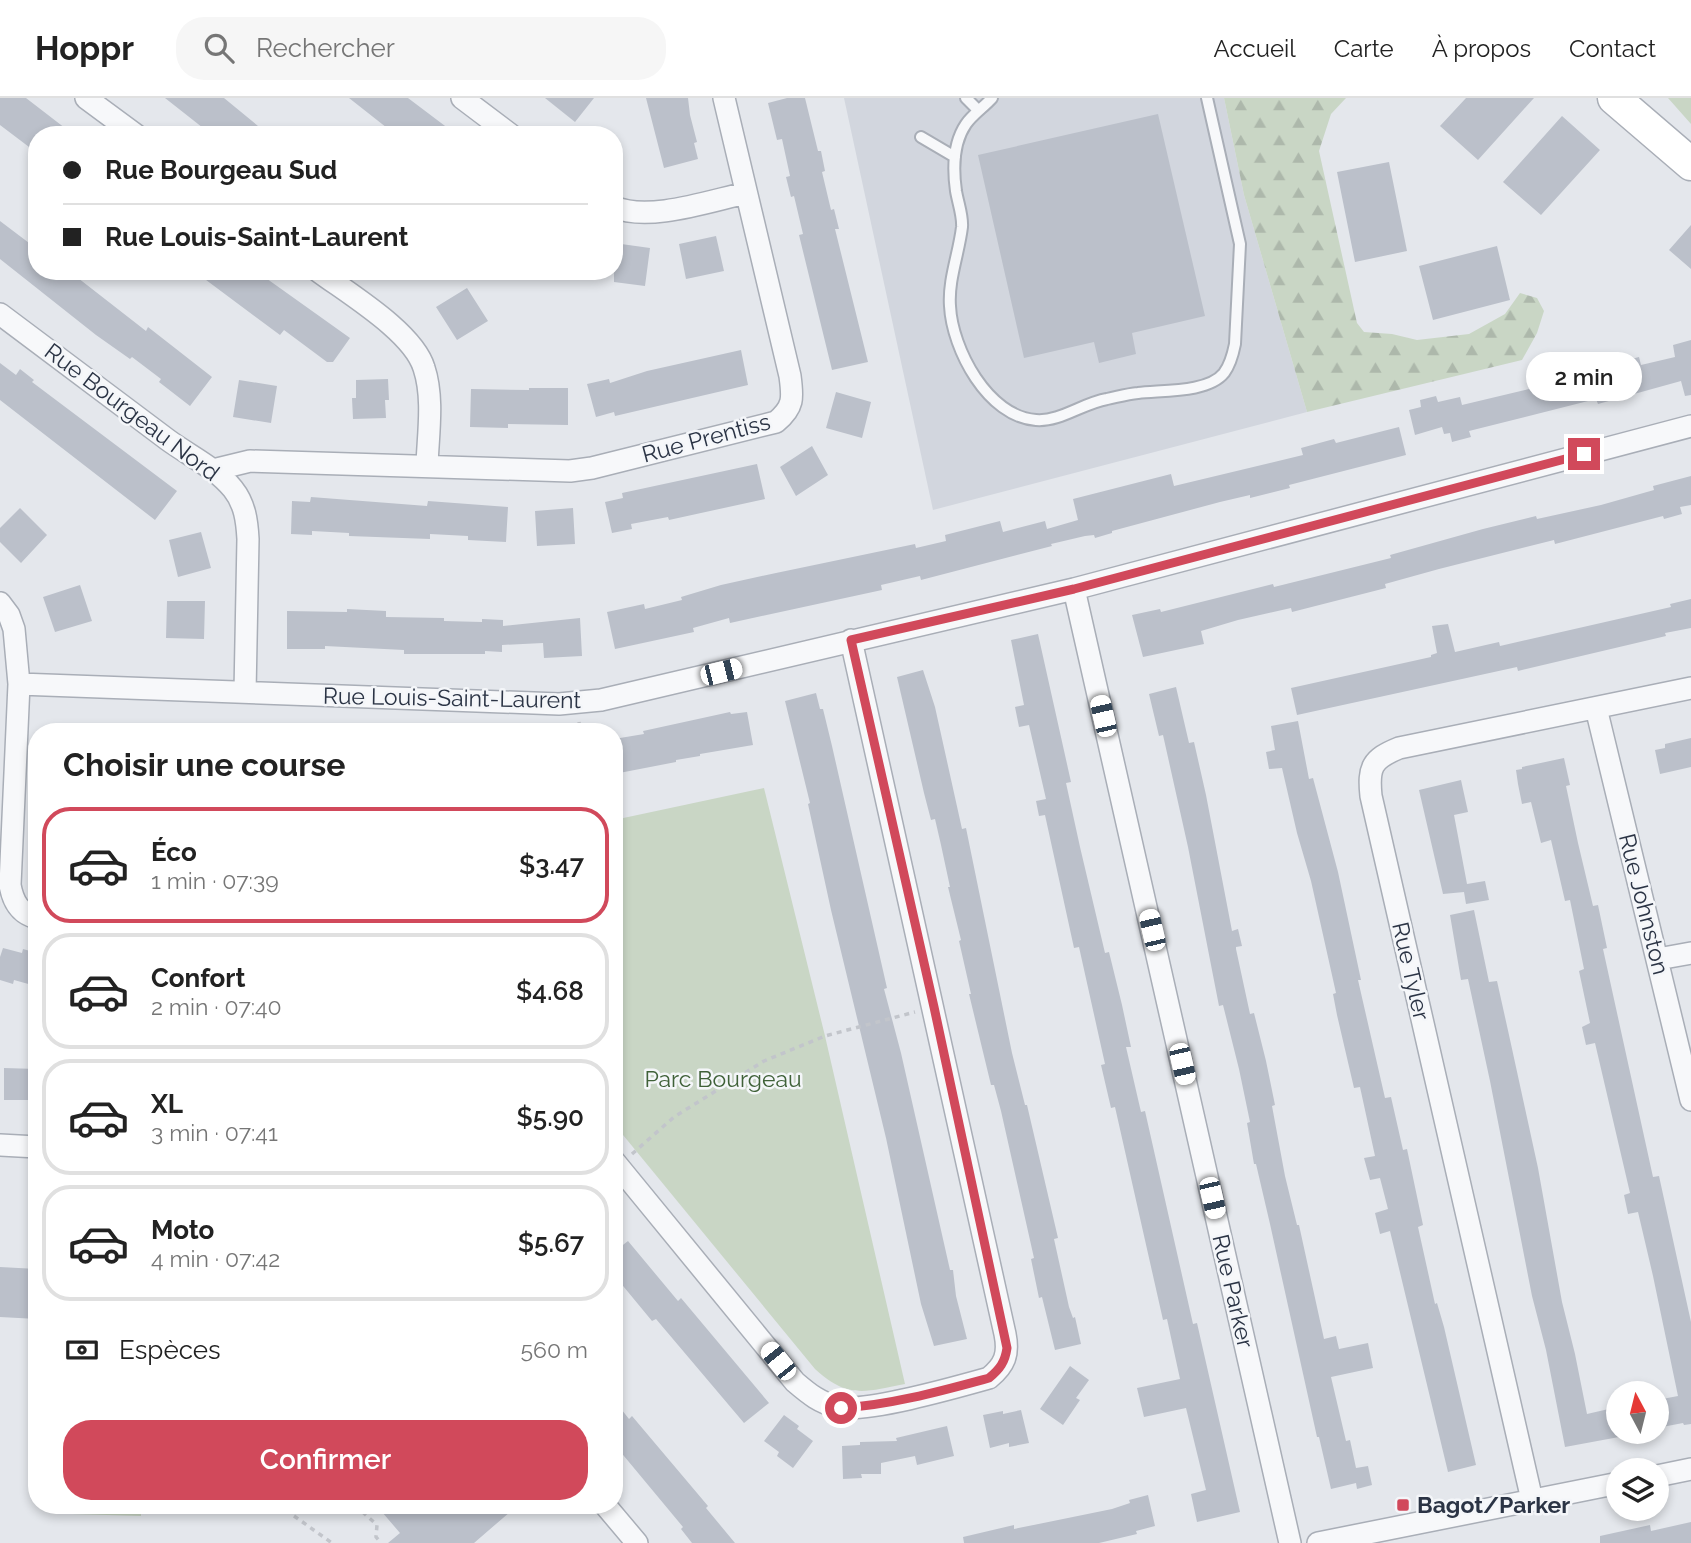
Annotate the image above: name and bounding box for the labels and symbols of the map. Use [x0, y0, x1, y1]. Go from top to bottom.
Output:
street label: Rue Bourgeau Nord [40, 337, 225, 486]
callout: 2 min [1526, 352, 1642, 402]
street label: Rue Prentiss [639, 407, 773, 468]
route end [1568, 438, 1600, 470]
car [699, 657, 744, 687]
street label: Rue Louis-Saint-Laurent [323, 682, 582, 713]
car [1089, 693, 1118, 739]
street label: Rue Johnston [1614, 831, 1675, 977]
car [1138, 907, 1167, 953]
street label: Rue Tyler [1387, 919, 1436, 1022]
car [1168, 1041, 1197, 1087]
park label: Parc Bourgeau [644, 1065, 802, 1092]
car [1198, 1175, 1227, 1221]
street label: Rue Parker [1207, 1231, 1260, 1350]
car [757, 1338, 800, 1384]
north arrow [1606, 1381, 1670, 1444]
route start [825, 1392, 857, 1424]
place label: Bagot/Parker [1417, 1491, 1570, 1518]
marker: Bagot/Parker [1395, 1497, 1411, 1513]

